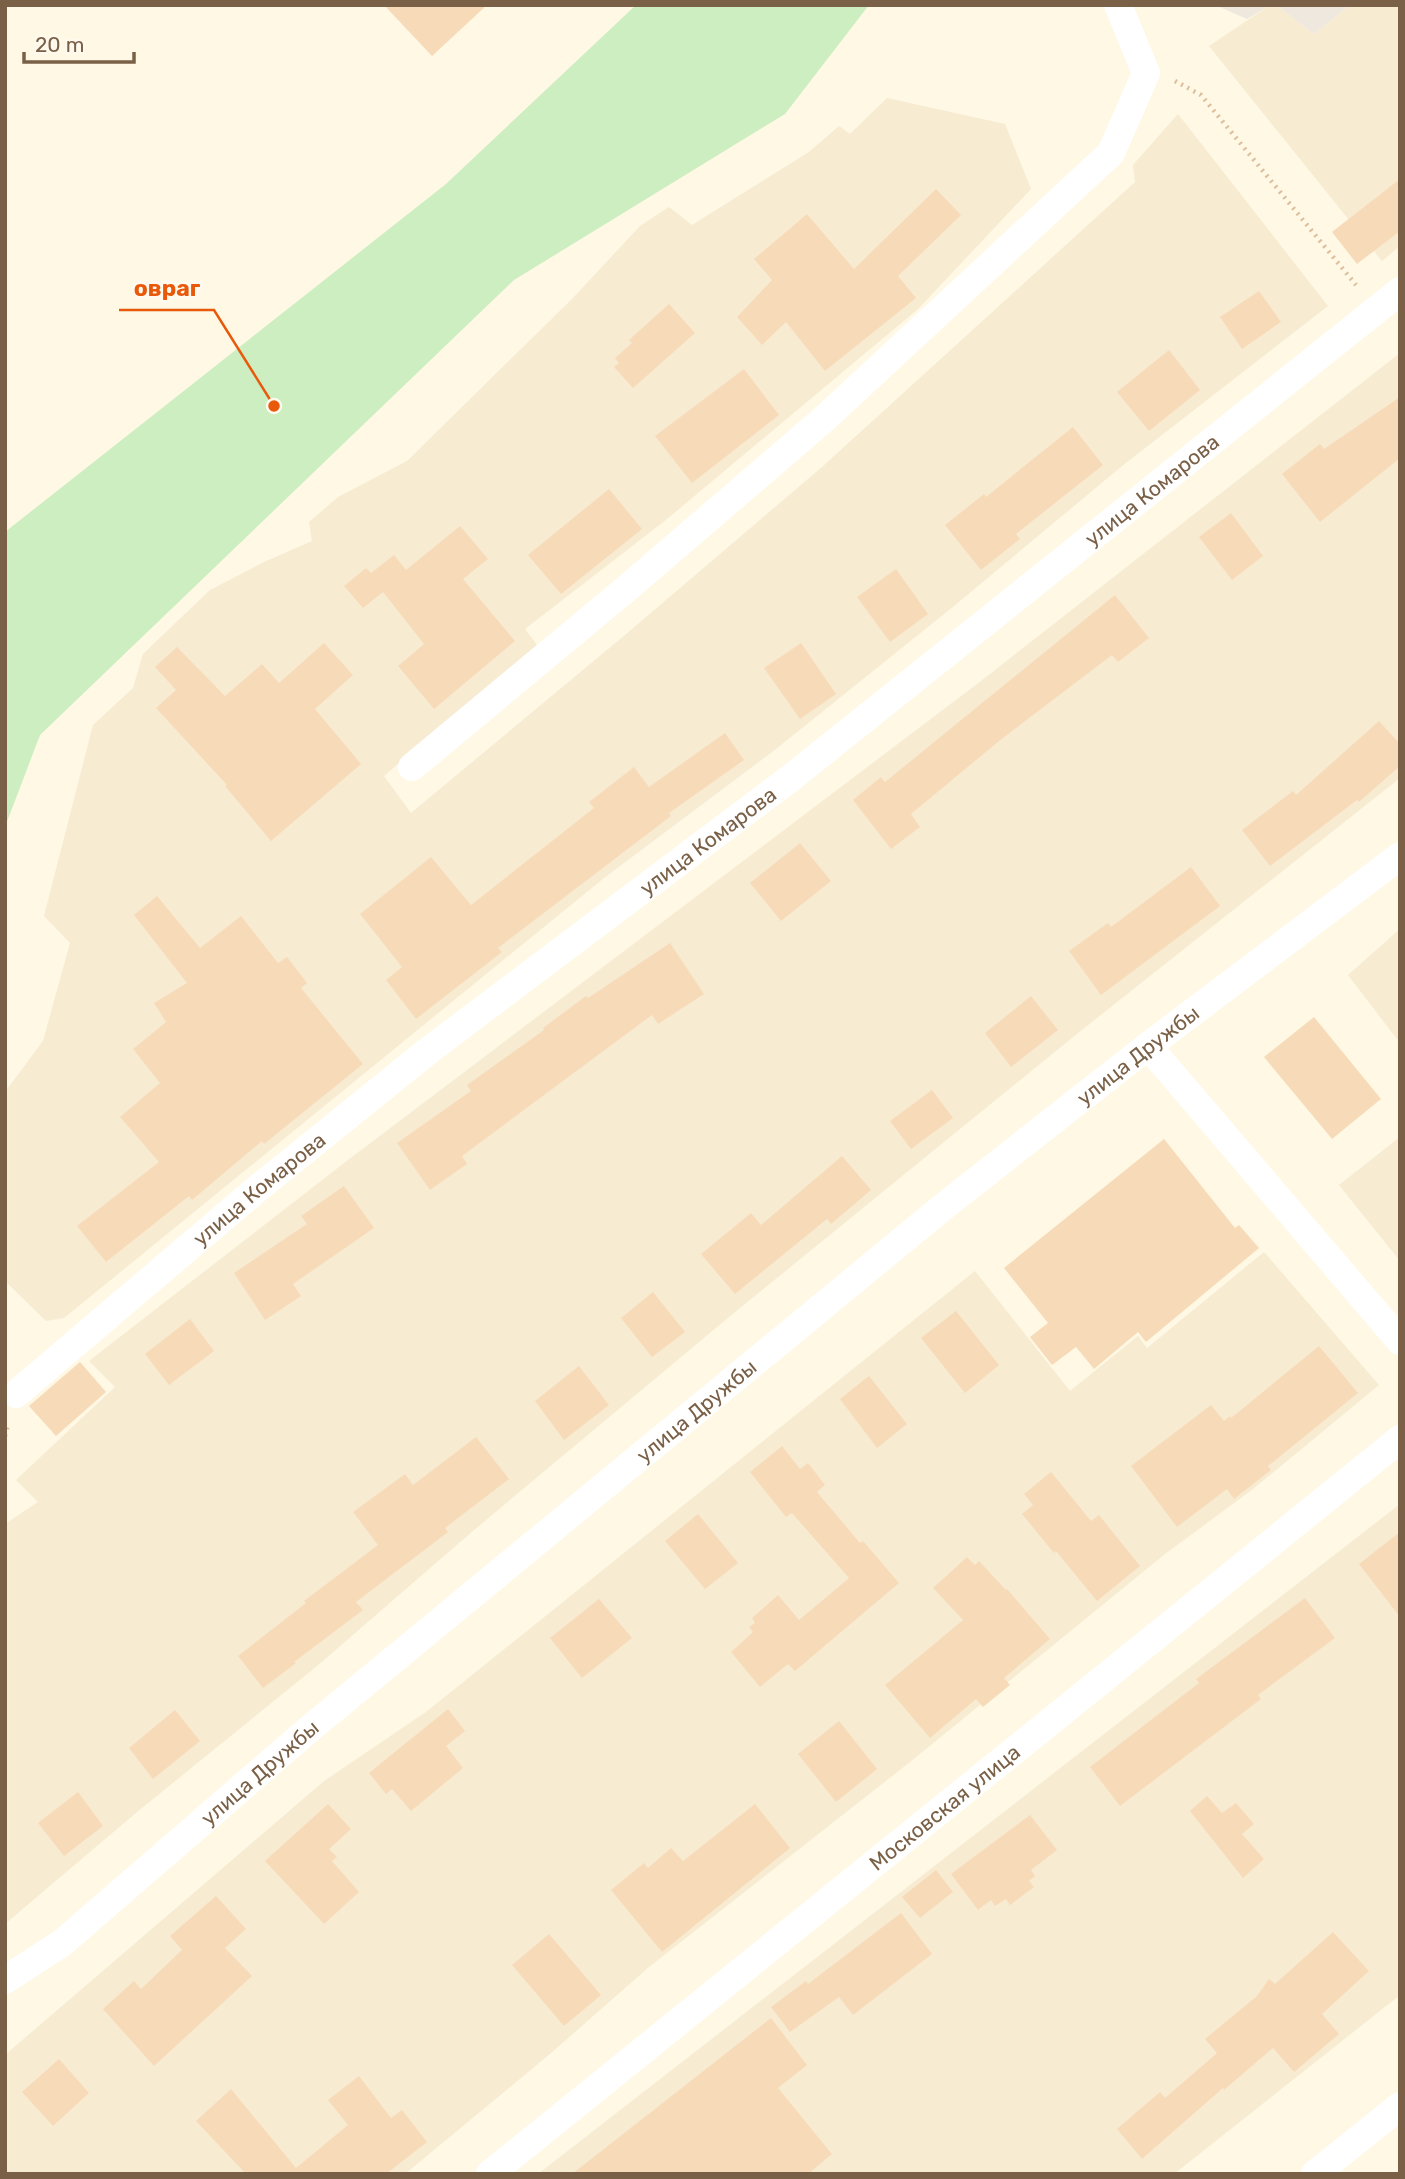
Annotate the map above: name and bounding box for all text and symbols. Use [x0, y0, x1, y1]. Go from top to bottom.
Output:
scale bar [24, 21, 135, 65]
text: 20 m [35, 32, 84, 57]
callout: овраг [119, 266, 214, 310]
text: овраг [134, 274, 201, 302]
street label: улица Комарова [1080, 429, 1224, 551]
street label: улица Комарова [634, 781, 781, 900]
street label: улица Дружбы [1071, 1000, 1204, 1110]
street label: улица Комарова [188, 1127, 330, 1251]
street label: улица Дружбы [631, 1354, 761, 1467]
street label: улица Дружбы [195, 1714, 323, 1830]
street label: Московская улица [864, 1739, 1025, 1875]

